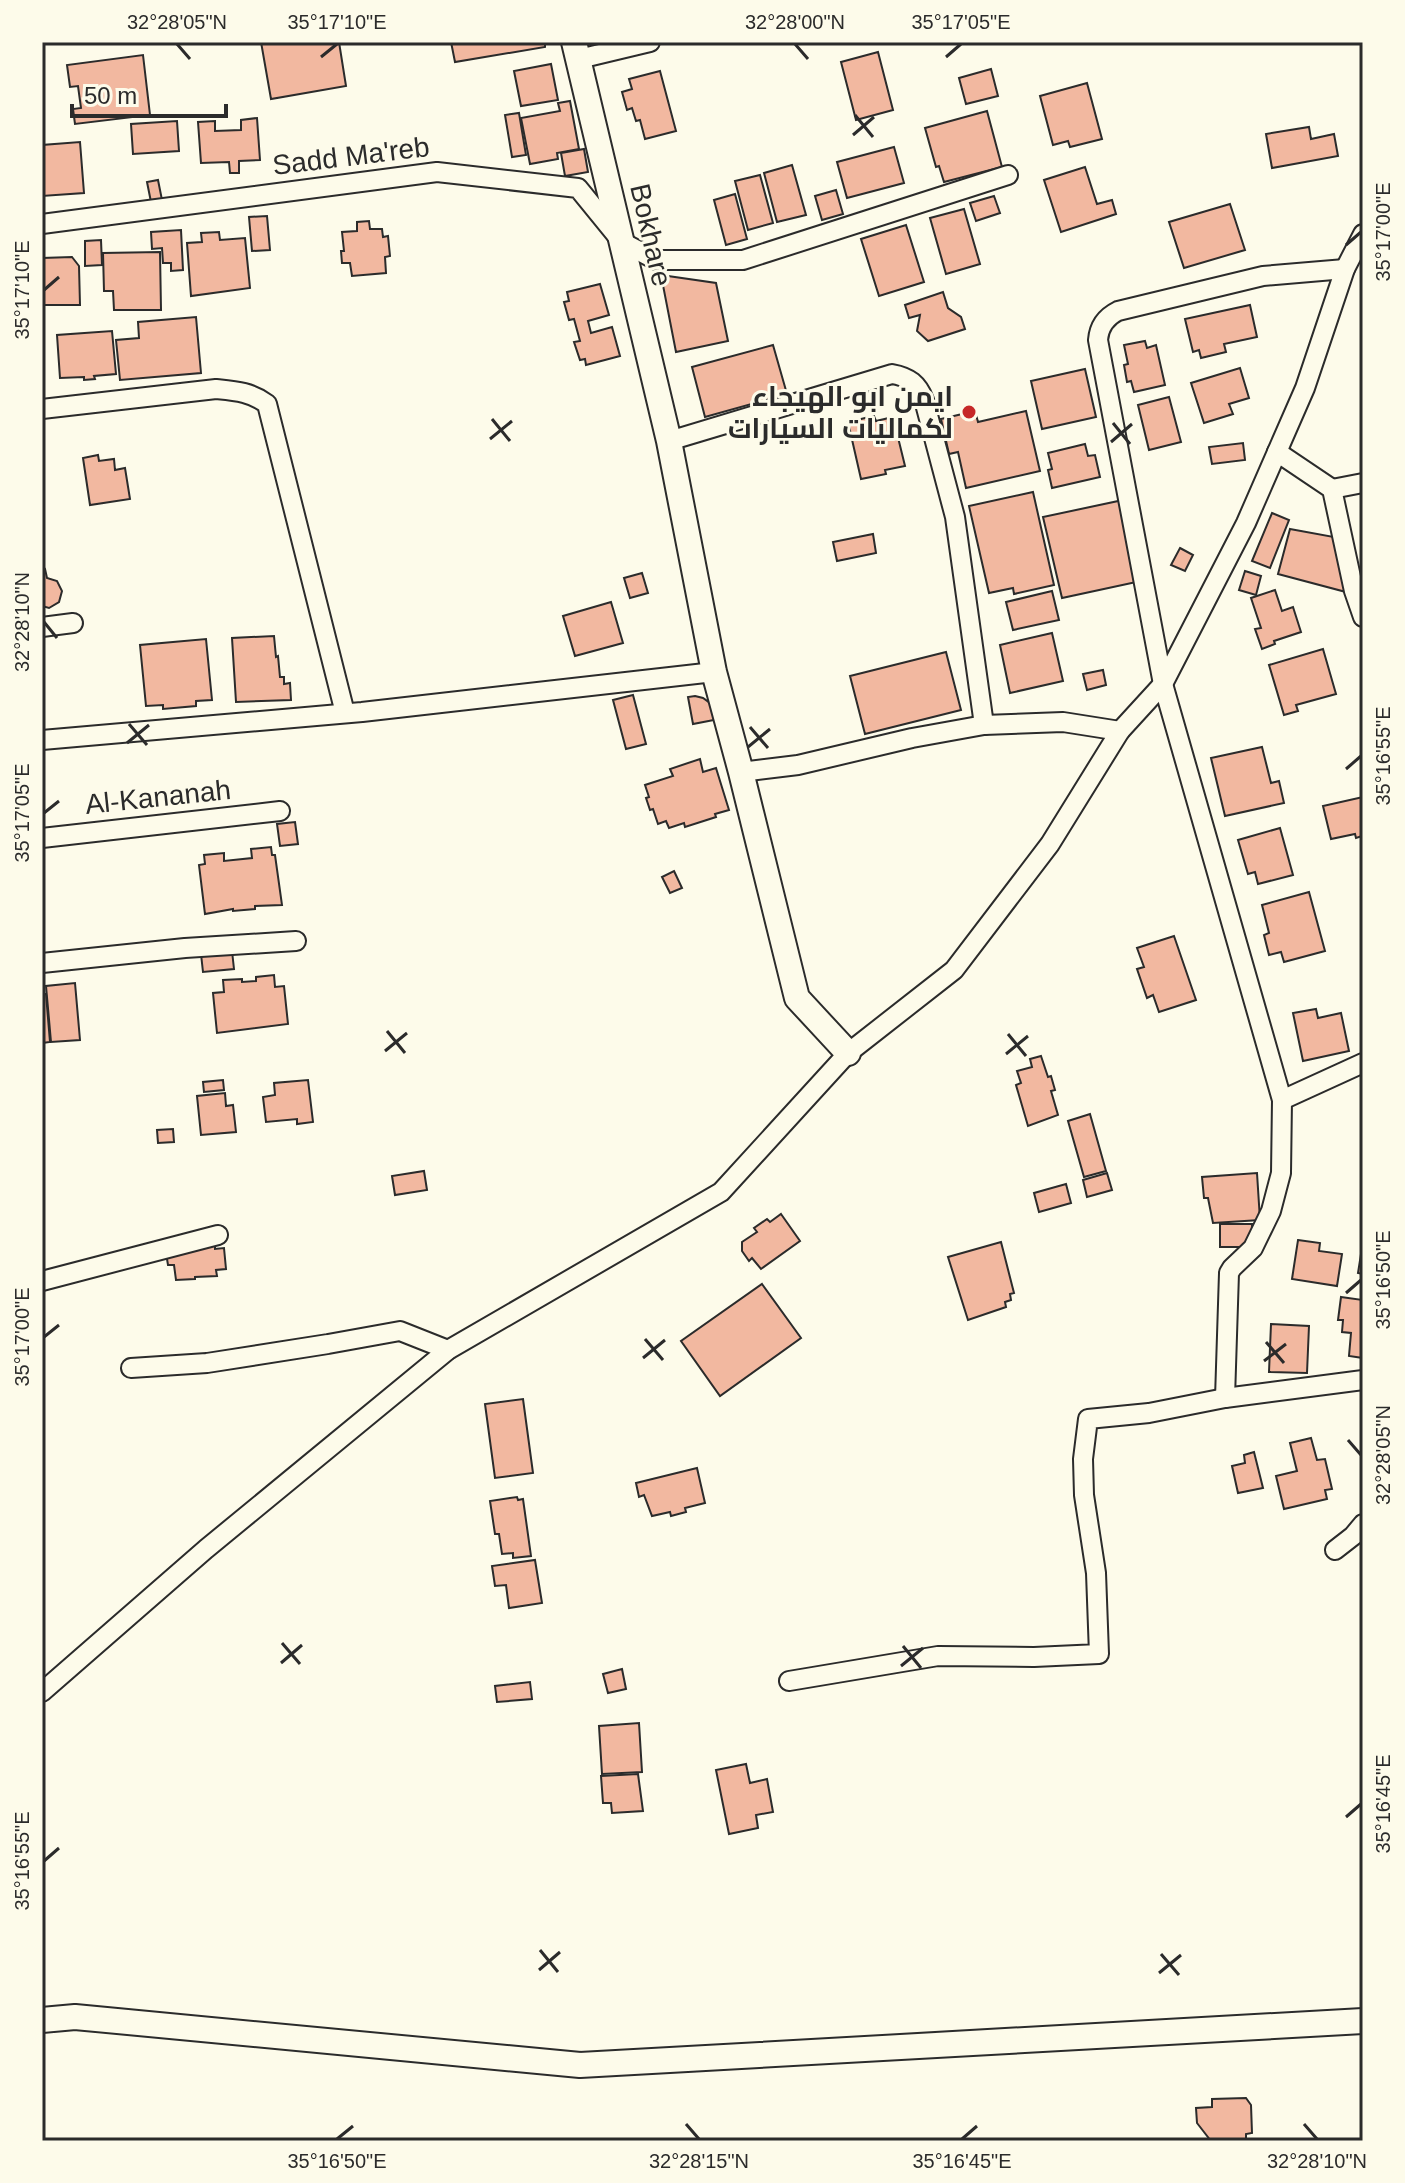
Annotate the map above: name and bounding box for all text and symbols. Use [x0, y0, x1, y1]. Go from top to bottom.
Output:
text: 32°28'05"N [127, 11, 227, 33]
text: 35°17'10"E [288, 11, 387, 33]
text: 32°28'00"N [745, 11, 845, 33]
text: 35°17'05"E [912, 11, 1011, 33]
scale bar [72, 68, 226, 118]
text: 50 m [84, 82, 137, 109]
street label: Sadd Ma'reb [271, 131, 431, 181]
street label: Bokhare [624, 181, 678, 289]
text: 35°17'00"E [1372, 183, 1394, 282]
text: 35°17'10"E [11, 241, 33, 340]
place label: ايمن ابو الهيجاء لكماليات السيارات [728, 381, 953, 445]
marker: ايمن ابو الهيجاء لكماليات السيارات [960, 403, 978, 421]
text: 32°28'10"N [11, 572, 33, 672]
text: 35°16'55"E [1372, 707, 1394, 806]
text: 35°17'05"E [11, 764, 33, 863]
street label: Al-Kananah [84, 774, 232, 820]
text: 35°16'50"E [1372, 1231, 1394, 1330]
text: 35°17'00"E [11, 1288, 33, 1387]
text: 32°28'05"N [1372, 1405, 1394, 1505]
text: 35°16'45"E [1372, 1755, 1394, 1854]
text: 35°16'55"E [11, 1812, 33, 1911]
text: 35°16'50"E [288, 2150, 387, 2172]
text: 32°28'15"N [649, 2150, 749, 2172]
text: 35°16'45"E [913, 2150, 1012, 2172]
text: 32°28'10"N [1267, 2150, 1367, 2172]

